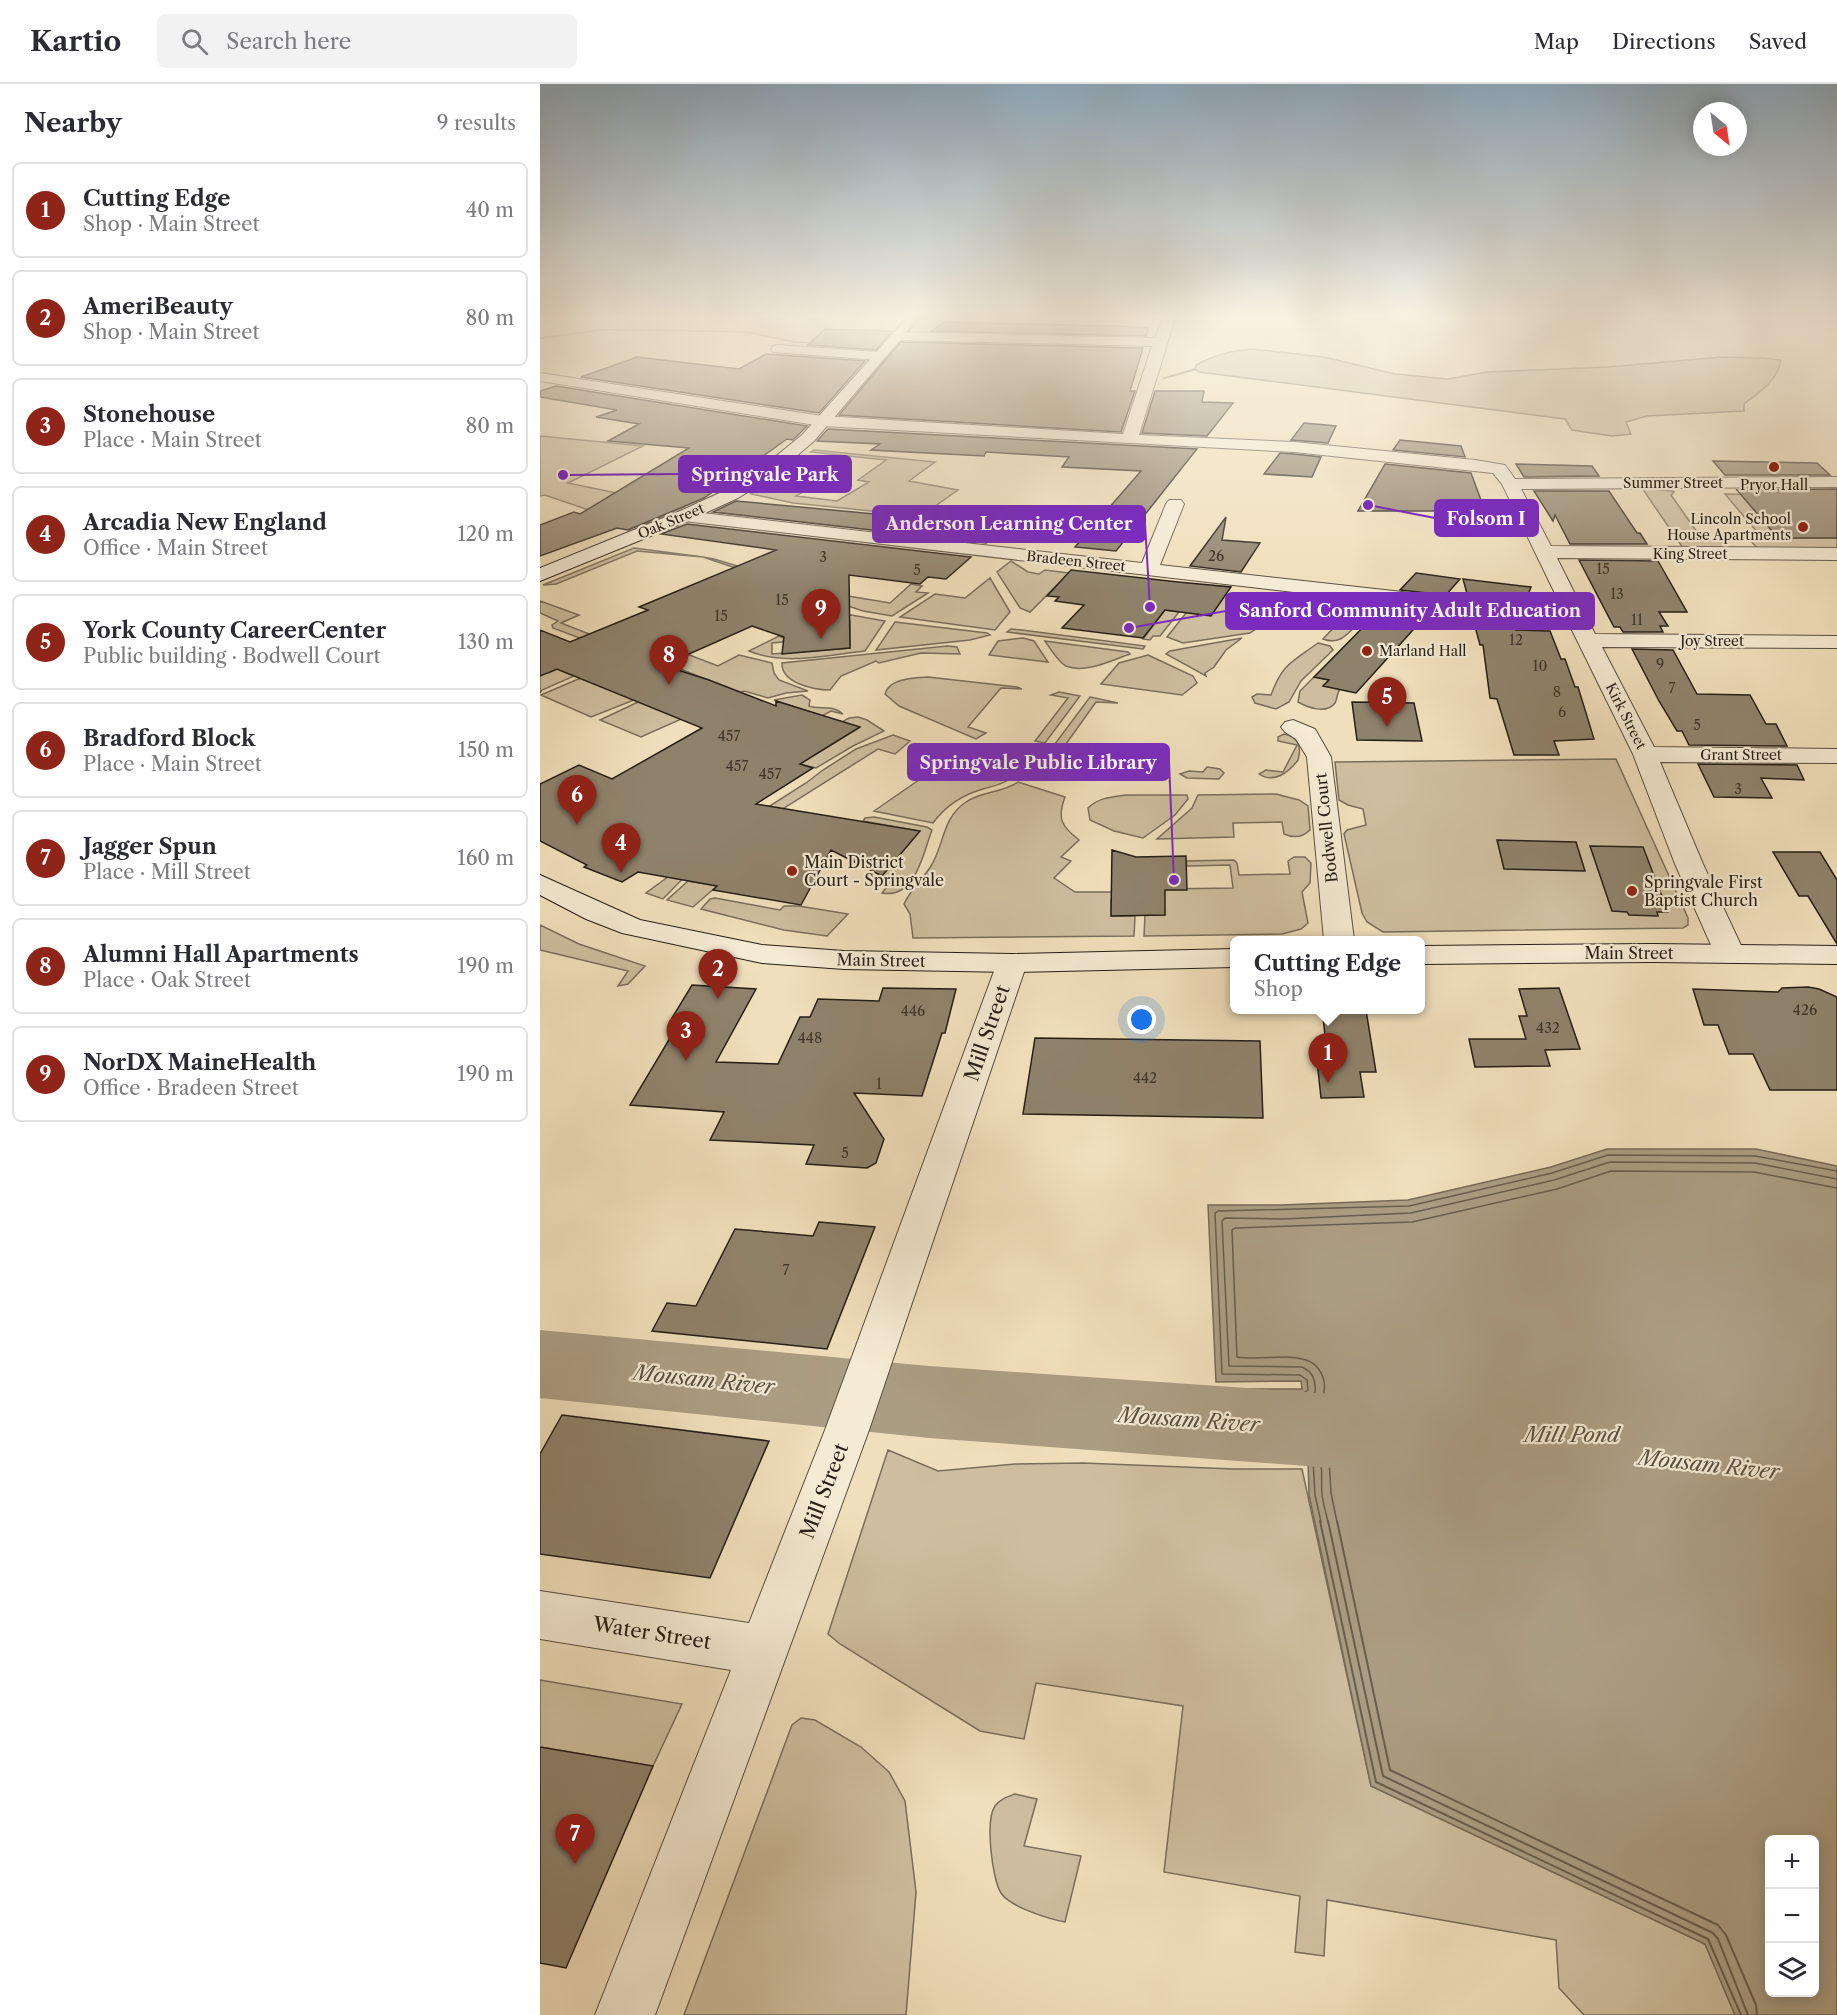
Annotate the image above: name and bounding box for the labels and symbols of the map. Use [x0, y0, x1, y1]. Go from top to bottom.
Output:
north arrow [1693, 102, 1747, 156]
callout: Springvale Park [679, 456, 851, 492]
marker: Pryor Hall [1767, 460, 1781, 474]
text: Springvale Park [691, 464, 840, 486]
street label: Summer Street [1623, 474, 1723, 492]
place label: Pryor Hall [1740, 476, 1808, 494]
street label: Oak Street [635, 499, 707, 543]
callout: Folsom I [1435, 500, 1538, 536]
callout: Anderson Learning Center [873, 506, 1145, 542]
text: Folsom I [1446, 508, 1526, 530]
place label: Lincoln School House Apartments [1667, 510, 1791, 544]
text: Anderson Learning Center [884, 513, 1133, 535]
marker: Lincoln School House Apartments [1796, 520, 1810, 534]
street label: King Street [1653, 545, 1727, 563]
street label: Bradeen Street [1026, 547, 1126, 575]
house number: 26 [1208, 547, 1224, 565]
house number: 3 [819, 548, 827, 566]
house number: 15 [1596, 560, 1610, 578]
house number: 5 [913, 561, 921, 579]
house number: 13 [1610, 585, 1624, 603]
pin: 9 [802, 590, 840, 639]
house number: 15 [775, 591, 789, 609]
callout: Sanford Community Adult Education [1226, 593, 1594, 629]
text: Sanford Community Adult Education [1239, 600, 1582, 622]
house number: 15 [714, 607, 728, 625]
house number: 11 [1631, 611, 1643, 629]
house number: 12 [1509, 631, 1523, 649]
street label: Joy Street [1678, 632, 1744, 650]
pin: 8 [650, 636, 688, 685]
place label: Marland Hall [1379, 642, 1466, 660]
marker: Marland Hall [1360, 644, 1374, 658]
house number: 9 [1656, 655, 1664, 673]
house number: 10 [1533, 657, 1547, 675]
pin: 5 [1368, 678, 1406, 727]
house number: 7 [1669, 679, 1676, 697]
street label: Kirk Street [1602, 680, 1650, 752]
house number: 8 [1553, 683, 1561, 701]
house number: 6 [1558, 703, 1566, 721]
house number: 5 [1693, 716, 1701, 734]
house number: 457 [718, 727, 740, 745]
callout: Springvale Public Library [908, 744, 1169, 780]
street label: Grant Street [1700, 746, 1782, 764]
text: Springvale Public Library [919, 752, 1157, 774]
house number: 457 [726, 757, 748, 775]
house number: 457 [759, 765, 781, 783]
street label: Bodwell Court [1310, 772, 1342, 884]
pin: 6 [558, 776, 597, 825]
house number: 3 [1734, 780, 1742, 798]
pin: 4 [602, 824, 640, 873]
place label: Main District Court - Springvale [804, 852, 944, 890]
marker: Main District Court - Springvale [785, 864, 799, 878]
place label: Springvale First Baptist Church [1644, 872, 1763, 910]
marker: Springvale First Baptist Church [1625, 884, 1639, 898]
street label: Main Street [1585, 943, 1674, 963]
street label: Main Street [836, 949, 926, 971]
pin: 2 [698, 950, 738, 999]
street label: Mill Street [959, 982, 1015, 1084]
house number: 426 [1793, 1001, 1817, 1019]
house number: 446 [901, 1002, 925, 1020]
your location [1127, 1005, 1156, 1034]
pin: 3 [666, 1012, 706, 1061]
house number: 432 [1536, 1019, 1560, 1037]
house number: 448 [798, 1029, 822, 1047]
pin: 1 [1308, 1034, 1348, 1083]
house number: 442 [1133, 1069, 1157, 1087]
house number: 1 [876, 1075, 882, 1093]
house number: 5 [841, 1144, 849, 1162]
house number: 7 [783, 1261, 790, 1279]
water label: Mousam River [629, 1359, 777, 1399]
water label: Mousam River [1114, 1402, 1262, 1437]
water label: Mill Pond [1521, 1422, 1622, 1447]
street label: Mill Street [795, 1440, 853, 1542]
water label: Mousam River [1634, 1444, 1782, 1484]
street label: Water Street [590, 1612, 713, 1654]
pin: 7 [555, 1814, 594, 1864]

